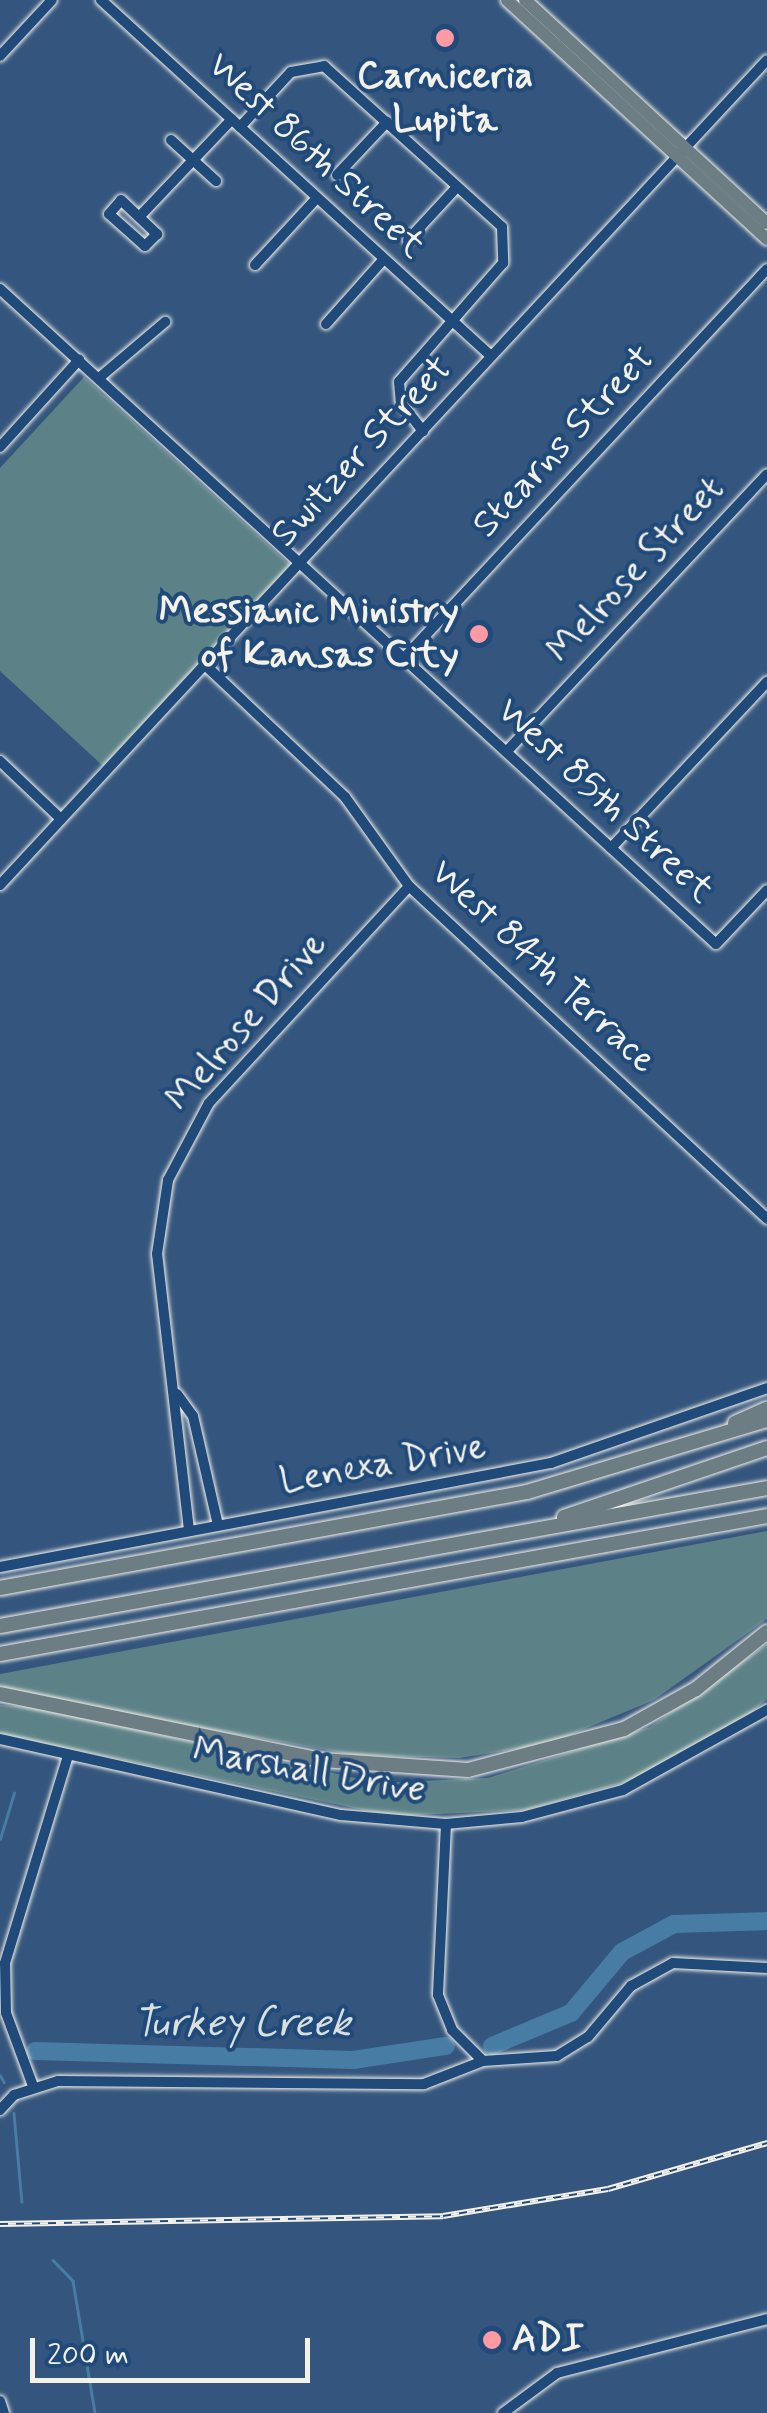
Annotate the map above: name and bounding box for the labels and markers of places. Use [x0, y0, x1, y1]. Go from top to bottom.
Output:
marker: Carniceria Lupita [434, 27, 456, 49]
place label: Carniceria Lupita [357, 54, 533, 143]
place label: Messianic Ministry of Kansas City [154, 589, 459, 678]
marker: Messianic Ministry of Kansas City [468, 623, 490, 645]
place label: ADI [512, 2317, 584, 2363]
marker: ADI [481, 2329, 503, 2351]

